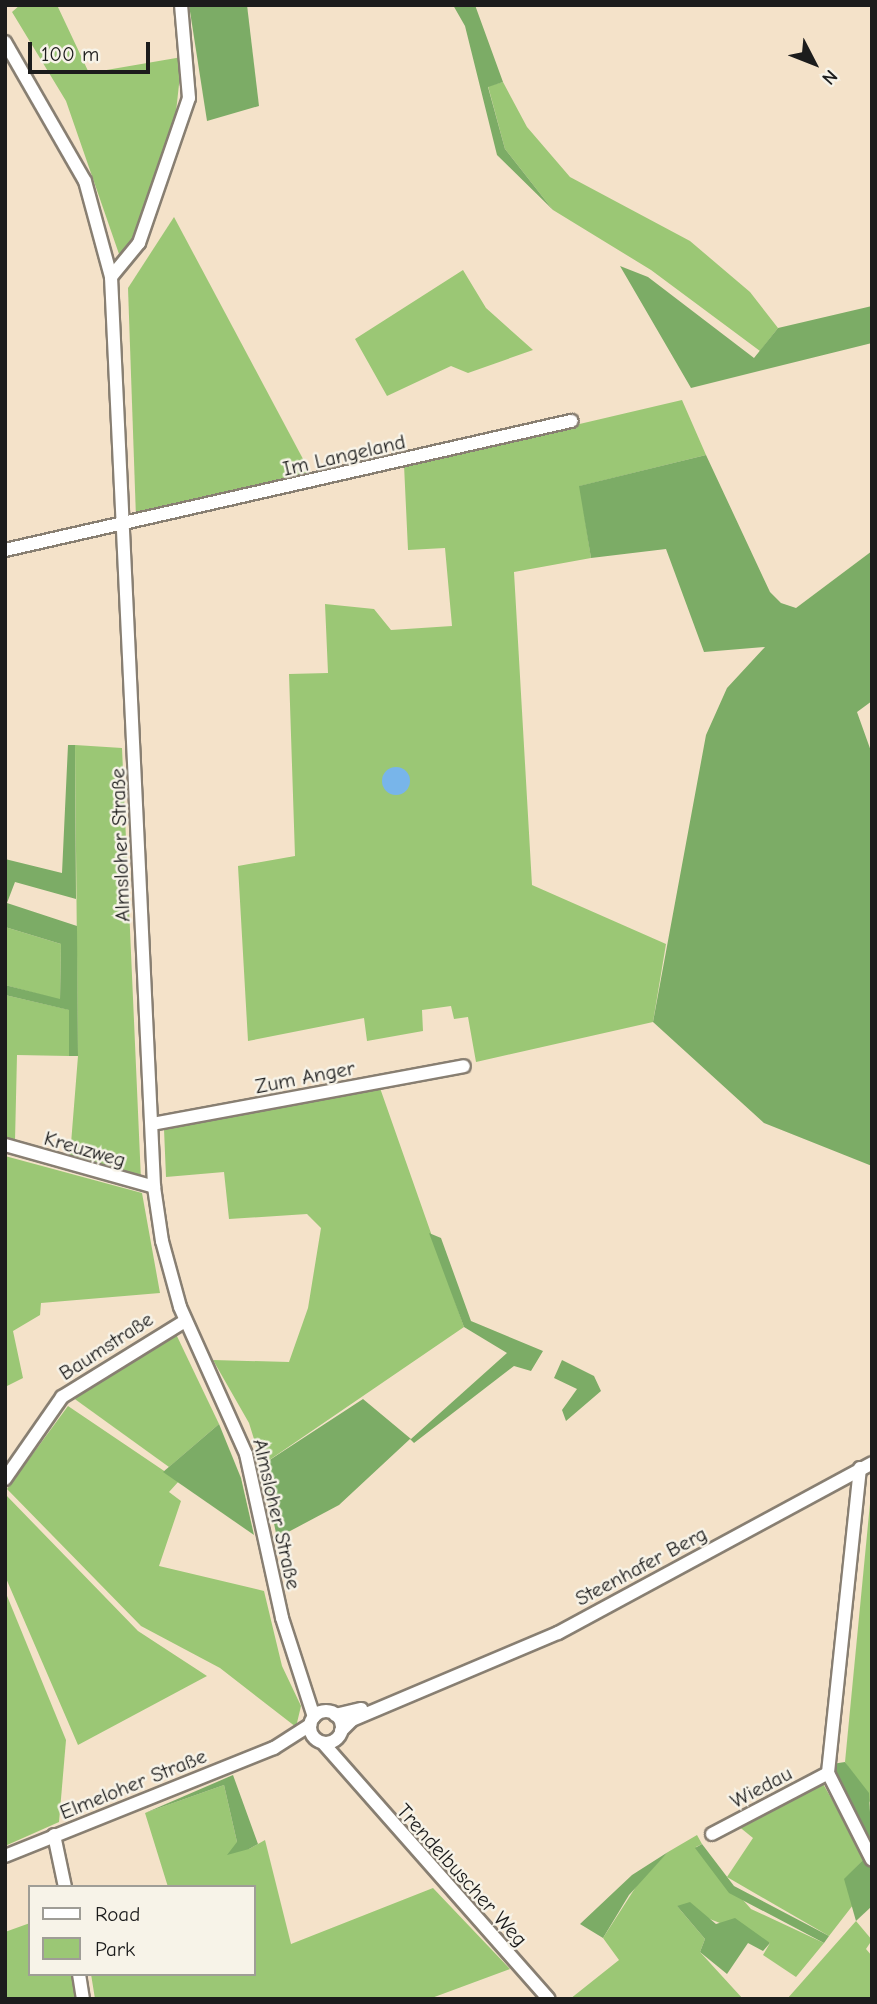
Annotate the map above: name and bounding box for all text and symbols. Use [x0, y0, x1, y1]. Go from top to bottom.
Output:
scale bar [32, 28, 154, 72]
north arrow [779, 28, 849, 98]
text: 100 m [41, 42, 99, 66]
text: N [817, 65, 842, 89]
street label: Im Langeland [280, 429, 408, 481]
street label: Almsloher Straße [105, 768, 135, 922]
street label: Zum Anger [253, 1055, 357, 1099]
street label: Kreuzweg [41, 1125, 129, 1173]
street label: Baumstraße [54, 1306, 158, 1386]
street label: Almsloher Straße [247, 1436, 307, 1592]
street label: Steenhafer Berg [571, 1521, 711, 1611]
street label: Elmeloher Straße [56, 1743, 210, 1825]
street label: Wiedau [726, 1760, 796, 1814]
street label: Trendelbuscher Weg [391, 1798, 533, 1952]
legend [28, 1885, 256, 1976]
text: Road [95, 1902, 140, 1926]
text: Park [95, 1937, 135, 1961]

